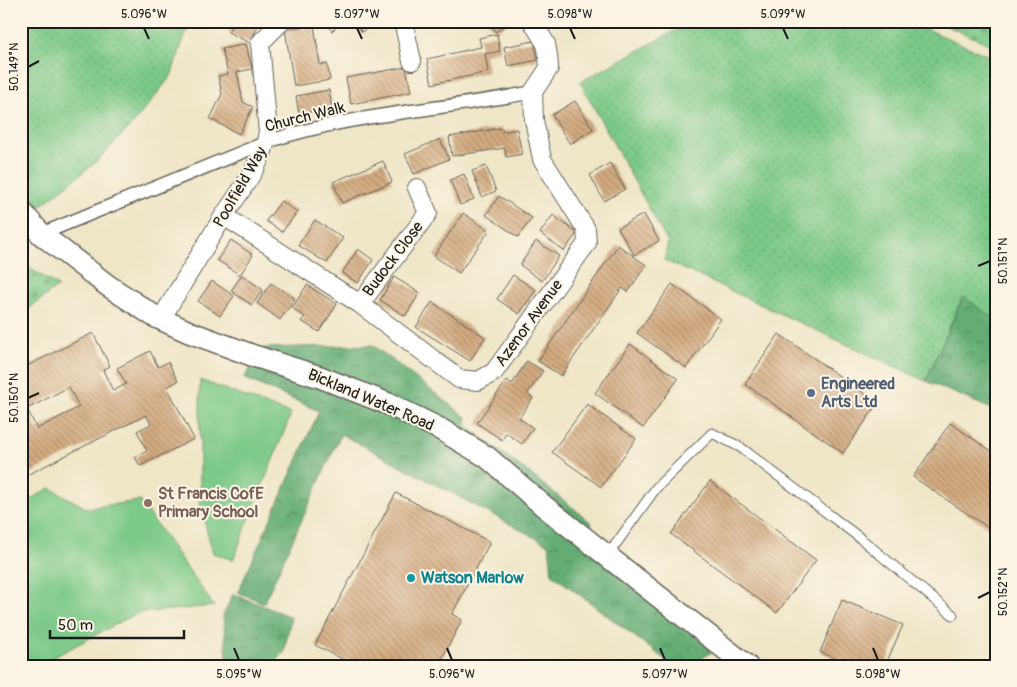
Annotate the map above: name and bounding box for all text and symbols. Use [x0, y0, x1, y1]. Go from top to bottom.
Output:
text: 5.096°W [121, 7, 167, 22]
text: 5.097°W [334, 7, 380, 22]
text: 5.098°W [547, 7, 593, 22]
text: 5.099°W [760, 7, 806, 22]
text: 50.149°N [7, 43, 22, 91]
street label: Church Walk [263, 97, 347, 137]
street label: Poolfield Way [209, 143, 271, 231]
street label: Budock Close [358, 217, 428, 300]
text: 50.151°N [996, 238, 1011, 284]
street label: Azenor Avenue [491, 276, 567, 370]
street label: Bickland Water Road [305, 364, 437, 436]
text: 50.150°N [7, 373, 22, 423]
place label: Engineered Arts Ltd [821, 374, 895, 412]
marker: Engineered Arts Ltd [805, 387, 817, 399]
place label: St Francis CofE Primary School [158, 484, 264, 522]
marker: St Francis CofE Primary School [142, 497, 154, 509]
place label: Watson Marlow [421, 568, 524, 588]
text: 50.152°N [996, 568, 1011, 616]
marker: Watson Marlow [405, 572, 417, 584]
scale bar [50, 607, 184, 639]
text: 50 m [58, 616, 93, 635]
text: 5.095°W [216, 667, 262, 682]
text: 5.096°W [429, 667, 475, 682]
text: 5.097°W [642, 667, 688, 682]
text: 5.098°W [855, 667, 901, 682]

